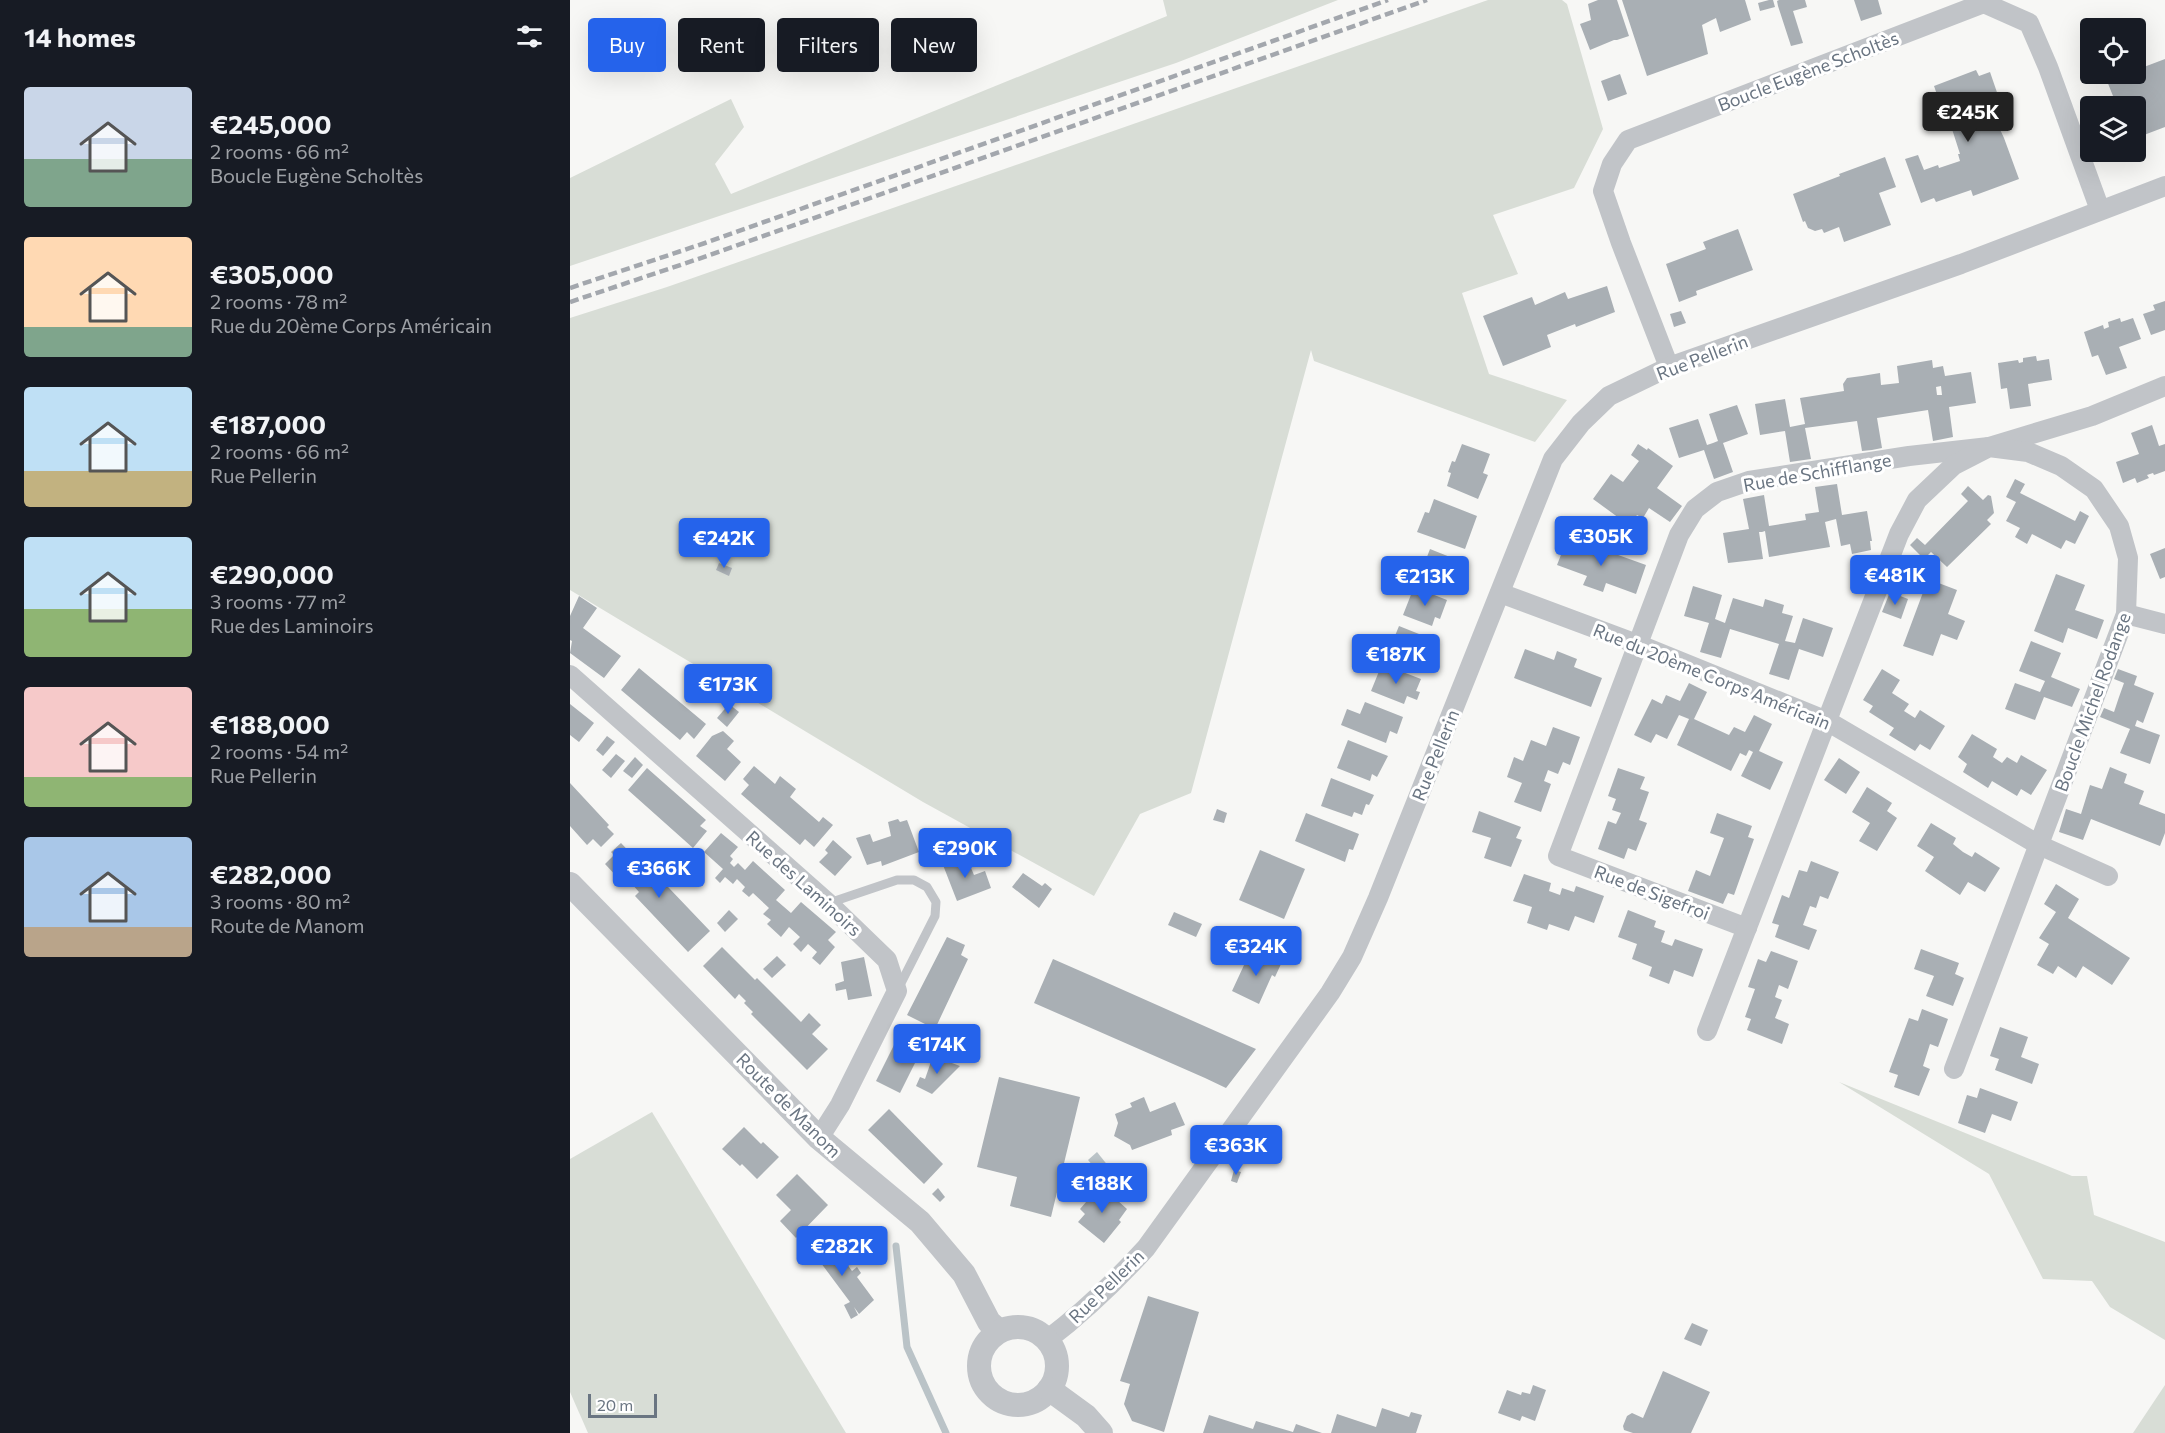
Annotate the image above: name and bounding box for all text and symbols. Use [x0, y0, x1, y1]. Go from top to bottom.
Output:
chip: Buy [588, 18, 666, 72]
chip: Rent [678, 18, 765, 72]
chip: Filters [777, 18, 879, 72]
chip: New [891, 18, 977, 72]
map controls [2080, 18, 2146, 162]
button: locate [2080, 18, 2146, 84]
icon: filters [513, 20, 546, 53]
text: 14 homes [24, 21, 136, 52]
street label: Boucle Eugène Scholtès [1714, 26, 1902, 116]
pin: €245K [1926, 92, 2010, 143]
button: layers [2080, 96, 2146, 162]
text: €245K [1936, 99, 2000, 123]
text: €245,000 [210, 108, 331, 139]
icon: home [72, 111, 144, 183]
text: 2 rooms · 66 m² [210, 139, 349, 163]
text: Boucle Eugène Scholtès [210, 163, 423, 187]
text: €305,000 [210, 258, 334, 289]
icon: home [72, 261, 144, 333]
text: 2 rooms · 78 m² [210, 289, 347, 313]
text: Rue du 20ème Corps Américain [210, 313, 492, 337]
street label: Rue Pellerin [1653, 329, 1751, 385]
text: €187,000 [210, 408, 326, 439]
icon: home [72, 411, 144, 483]
text: 2 rooms · 66 m² [210, 439, 349, 463]
street label: Rue de Schifflange [1741, 448, 1893, 496]
text: Rue Pellerin [210, 463, 317, 487]
pin: €305K [1559, 516, 1643, 567]
pin: €242K [682, 518, 766, 569]
text: €305K [1569, 523, 1633, 547]
text: €242K [693, 525, 755, 549]
pin: €481K [1853, 555, 1937, 606]
pin: €213K [1383, 556, 1467, 607]
text: €290,000 [210, 558, 334, 589]
icon: home [72, 561, 144, 633]
text: €481K [1864, 562, 1926, 586]
text: €213K [1395, 563, 1455, 587]
text: 3 rooms · 77 m² [210, 589, 346, 613]
street label: Boucle Michel Rodange [2049, 610, 2135, 794]
text: Rue des Laminoirs [210, 613, 374, 637]
street label: Rue du 20ème Corps Américain [1590, 618, 1834, 734]
pin: €187K [1354, 634, 1438, 685]
text: €187K [1366, 641, 1426, 665]
pin: €173K [686, 664, 770, 715]
text: €173K [698, 671, 758, 695]
street label: Rue Pellerin [1407, 706, 1463, 804]
text: €188,000 [210, 708, 330, 739]
icon: home [72, 711, 144, 783]
text: 2 rooms · 54 m² [210, 739, 348, 763]
text: Rue Pellerin [210, 763, 317, 787]
street label: Rue des Laminoirs [742, 826, 866, 940]
pin: €290K [923, 828, 1007, 879]
text: €290K [933, 835, 997, 859]
pin: €366K [617, 848, 701, 899]
text: €366K [627, 855, 691, 879]
text: €282,000 [210, 858, 332, 889]
street label: Rue de Sigefroi [1591, 860, 1713, 924]
icon: home [72, 861, 144, 933]
text: 3 rooms · 80 m² [210, 889, 350, 913]
text: Route de Manom [210, 913, 365, 937]
pin: €324K [1214, 926, 1298, 977]
text: €324K [1225, 933, 1287, 957]
pin: €174K [895, 1024, 979, 1075]
text: €174K [907, 1031, 967, 1055]
street label: Route de Manom [732, 1048, 846, 1162]
pin: €363K [1194, 1125, 1278, 1176]
text: €363K [1204, 1132, 1268, 1156]
pin: €188K [1060, 1163, 1144, 1214]
text: €188K [1071, 1170, 1133, 1194]
pin: €282K [800, 1226, 884, 1277]
text: €282K [811, 1233, 873, 1257]
street label: Rue Pellerin [1064, 1245, 1148, 1327]
scale bar [588, 1391, 657, 1418]
text: 20 m [597, 1395, 633, 1414]

